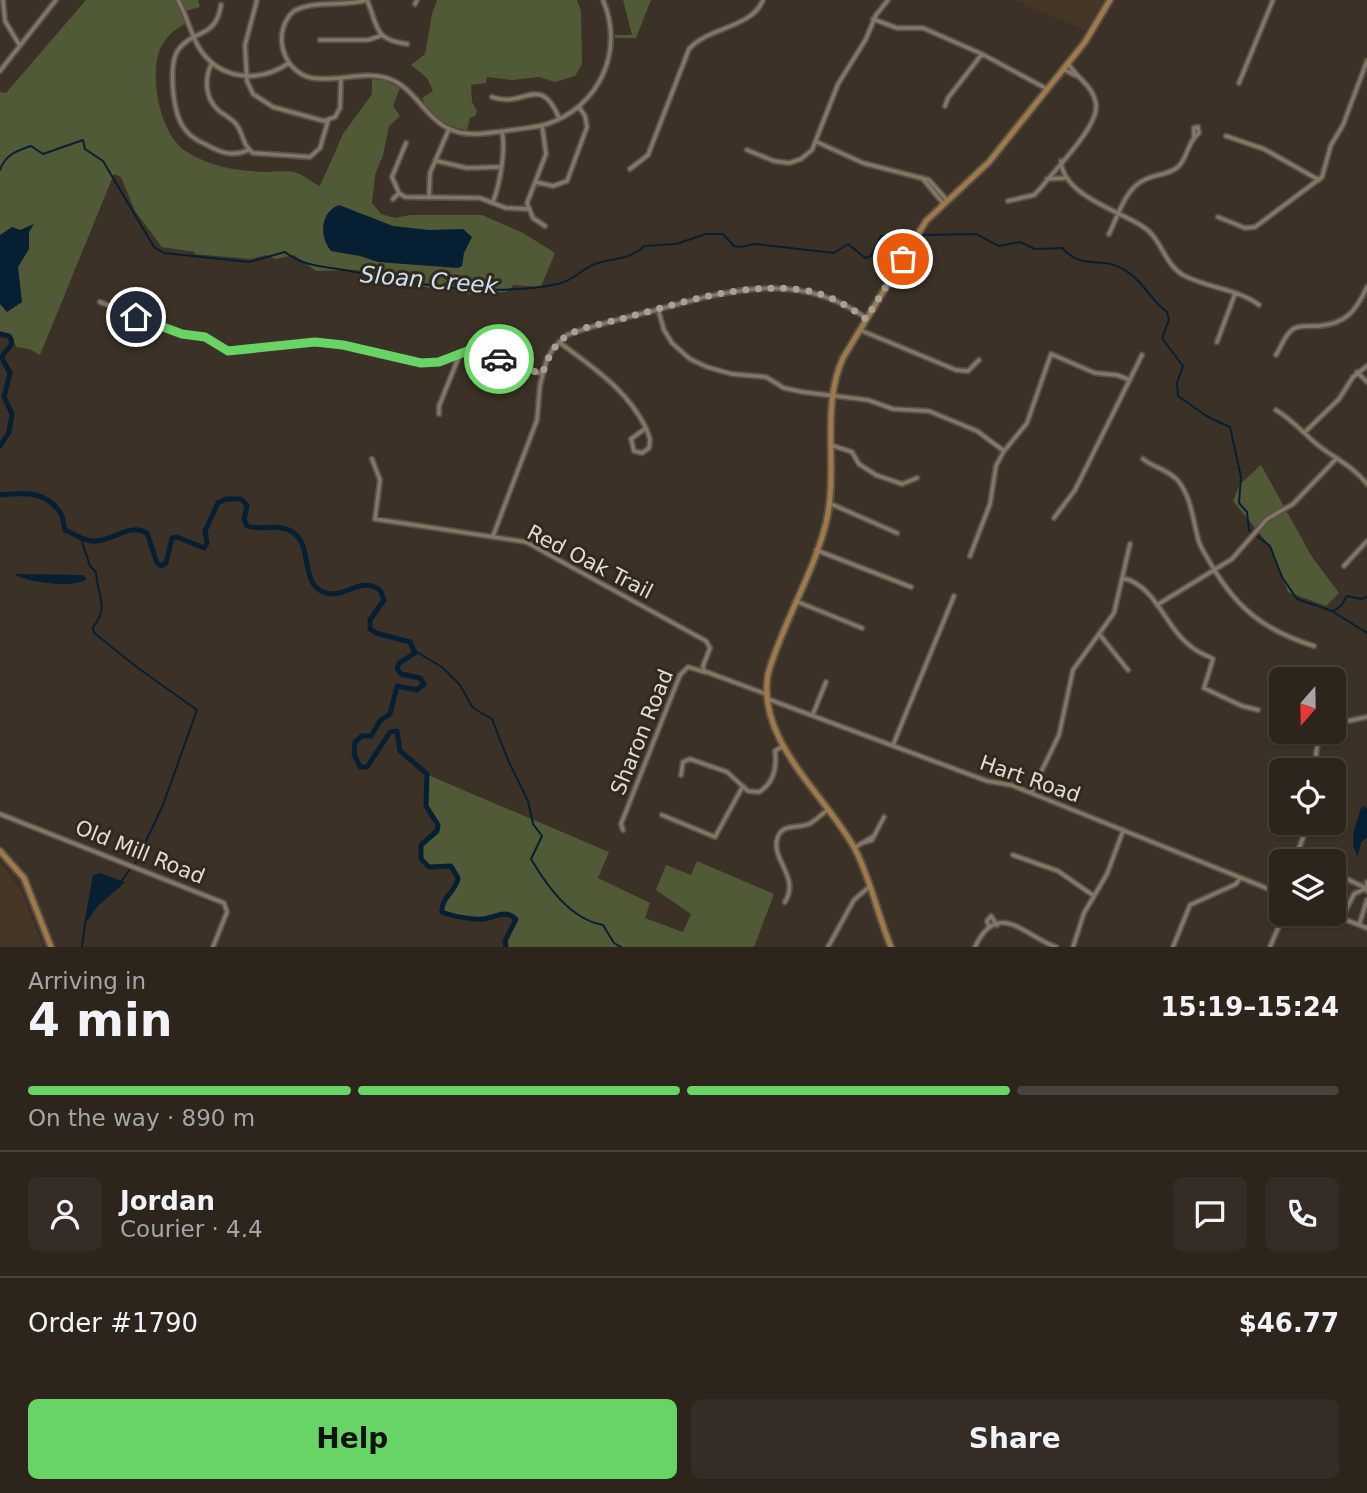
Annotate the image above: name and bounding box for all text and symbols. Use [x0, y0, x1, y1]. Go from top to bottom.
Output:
pin [873, 229, 933, 289]
icon: bag [884, 240, 922, 278]
water label: Sloan Creek [359, 261, 501, 299]
pin [106, 287, 166, 347]
icon: home [117, 298, 155, 336]
courier [464, 324, 534, 394]
icon: car [480, 340, 518, 378]
street label: Red Oak Trail [523, 520, 657, 604]
street label: Sharon Road [606, 666, 678, 798]
north arrow [1269, 667, 1346, 744]
map controls [1269, 667, 1346, 926]
street label: Hart Road [976, 751, 1084, 807]
button: locate [1269, 758, 1346, 835]
street label: Old Mill Road [72, 815, 208, 889]
button: layers [1269, 849, 1346, 926]
text: Arriving in [28, 968, 146, 994]
text: 15:19–15:24 [1160, 992, 1339, 1022]
text: 4 min [28, 993, 172, 1047]
text: On the way · 890 m [28, 1105, 255, 1131]
button: person [28, 1177, 102, 1251]
button: chat [1173, 1177, 1247, 1251]
button: phone [1265, 1177, 1339, 1251]
text: Jordan [120, 1186, 215, 1216]
text: Courier · 4.4 [120, 1216, 263, 1242]
text: Order #1790 [28, 1308, 198, 1338]
text: $46.77 [1239, 1308, 1339, 1338]
button: Help [28, 1399, 677, 1479]
button: Share [691, 1399, 1339, 1479]

